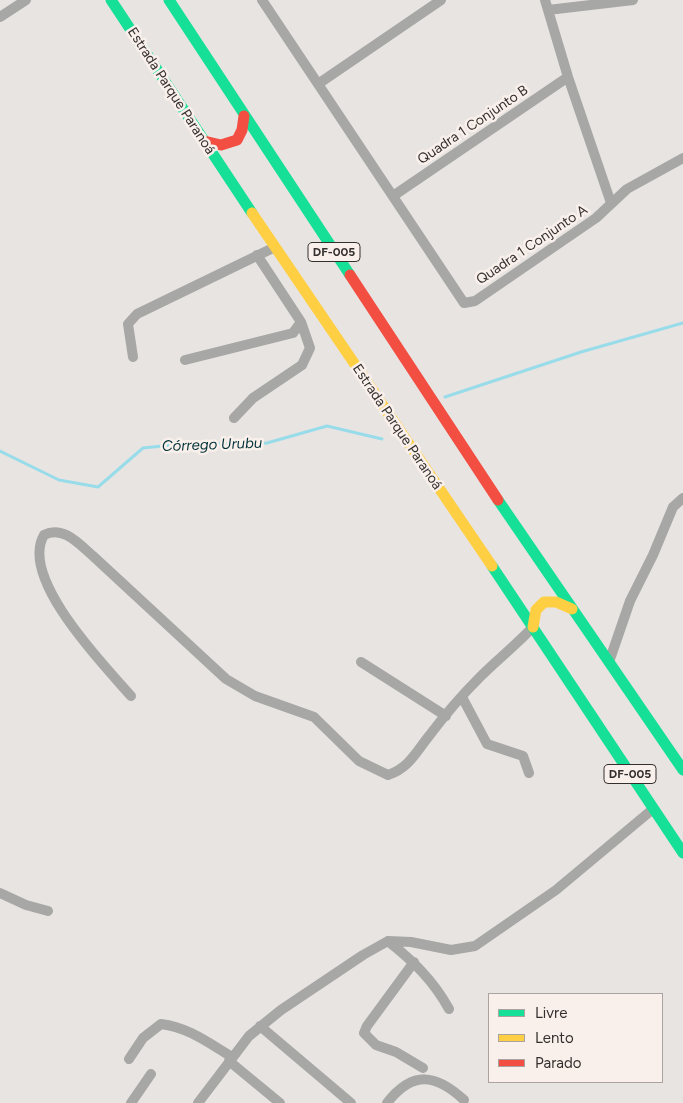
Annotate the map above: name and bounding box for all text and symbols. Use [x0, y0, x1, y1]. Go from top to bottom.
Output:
street label: Estrada Parque Paranoá [124, 25, 218, 157]
street label: Quadra 1 Conjunto B [415, 82, 531, 168]
street label: Quadra 1 Conjunto A [473, 202, 591, 288]
road number: DF-005 [308, 242, 360, 262]
street label: Estrada Parque Paranoá [349, 361, 445, 493]
water label: Córrego Urubu [162, 434, 262, 456]
road number: DF-005 [604, 764, 656, 784]
legend [488, 993, 663, 1083]
text: Livre [535, 1004, 567, 1022]
text: Lento [535, 1029, 574, 1047]
text: Parado [535, 1054, 581, 1072]

